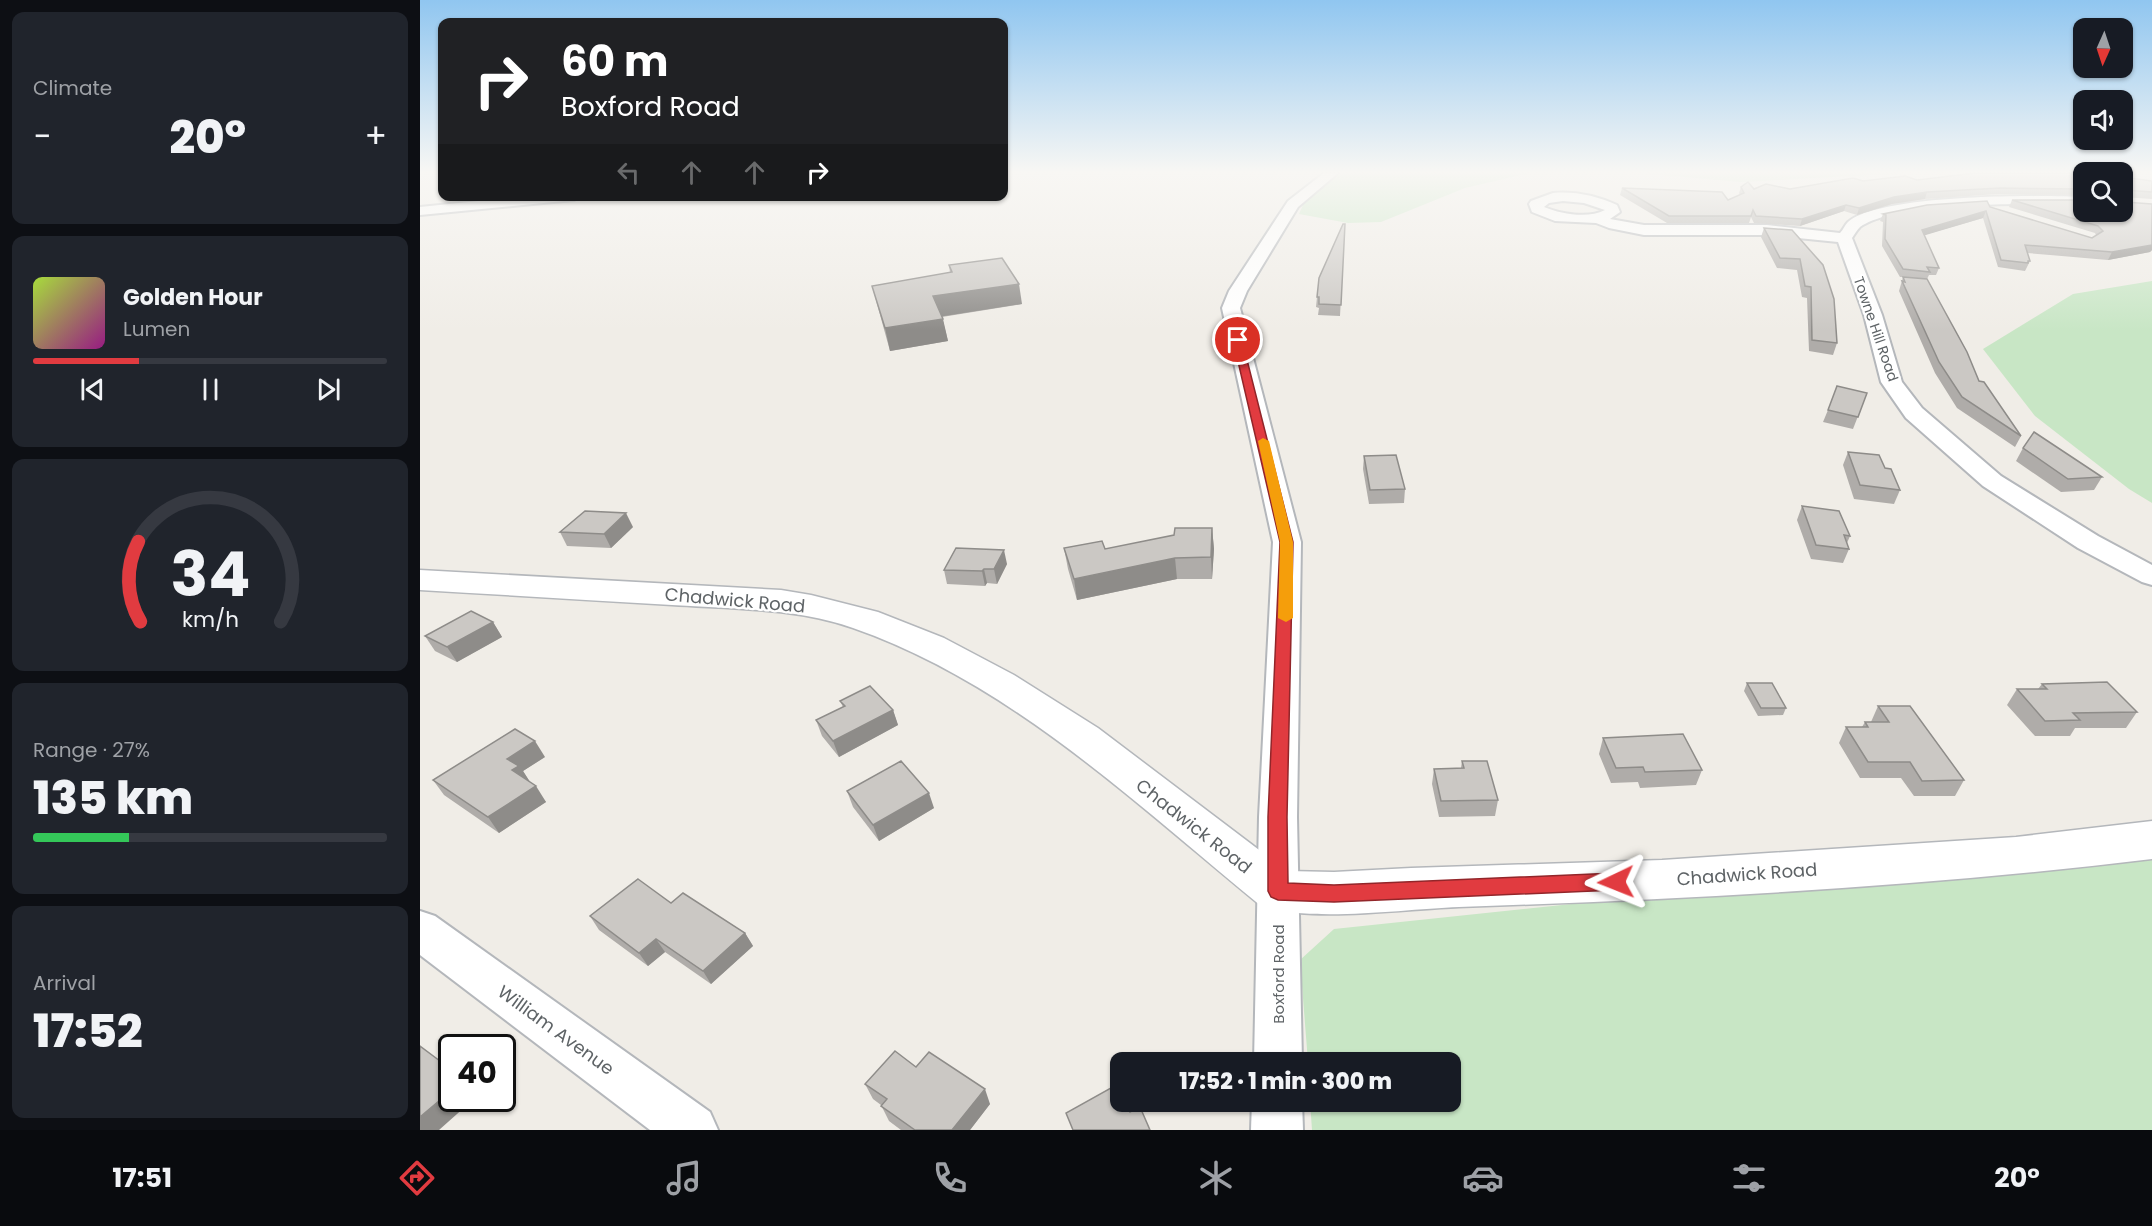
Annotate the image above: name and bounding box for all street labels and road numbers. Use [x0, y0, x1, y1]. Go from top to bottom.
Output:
street label: Towne Hill Road [1849, 274, 1903, 384]
street label: Chadwick Road [664, 581, 806, 619]
street label: Chadwick Road [1131, 773, 1257, 879]
street label: Chadwick Road [1676, 857, 1818, 891]
street label: Boxford Road [1268, 924, 1289, 1024]
street label: William Avenue [493, 979, 619, 1081]

